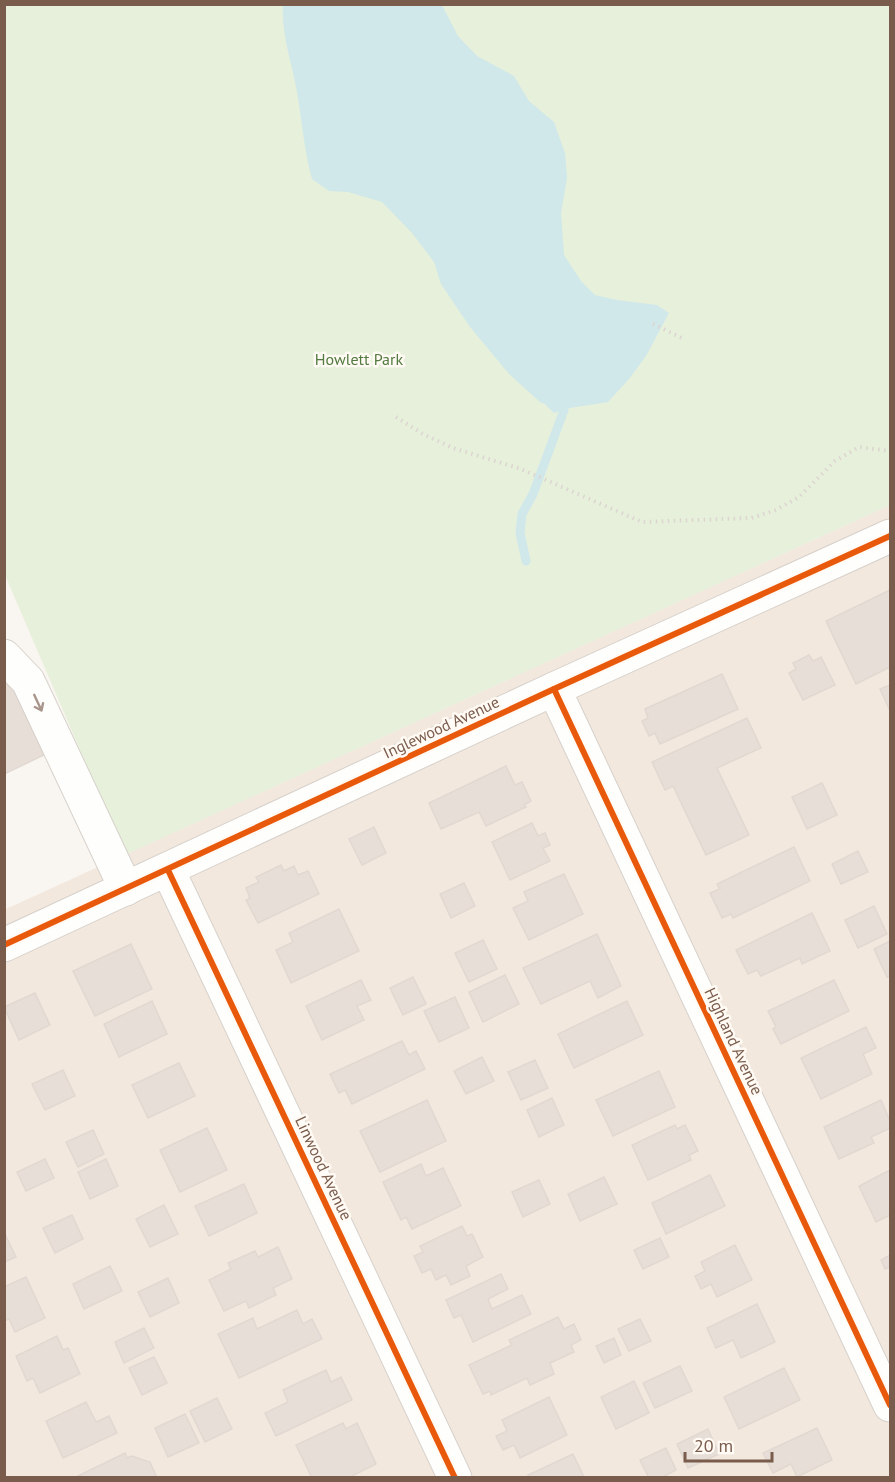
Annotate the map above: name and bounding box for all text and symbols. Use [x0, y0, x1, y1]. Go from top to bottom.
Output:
park label: Howlett Park [315, 349, 403, 369]
street label: Inglewood Avenue [380, 691, 502, 763]
one-way arrow [33, 694, 44, 712]
street label: Highland Avenue [700, 984, 768, 1098]
street label: Linwood Avenue [291, 1113, 357, 1223]
scale bar [685, 1425, 772, 1463]
text: 20 m [694, 1434, 733, 1457]

